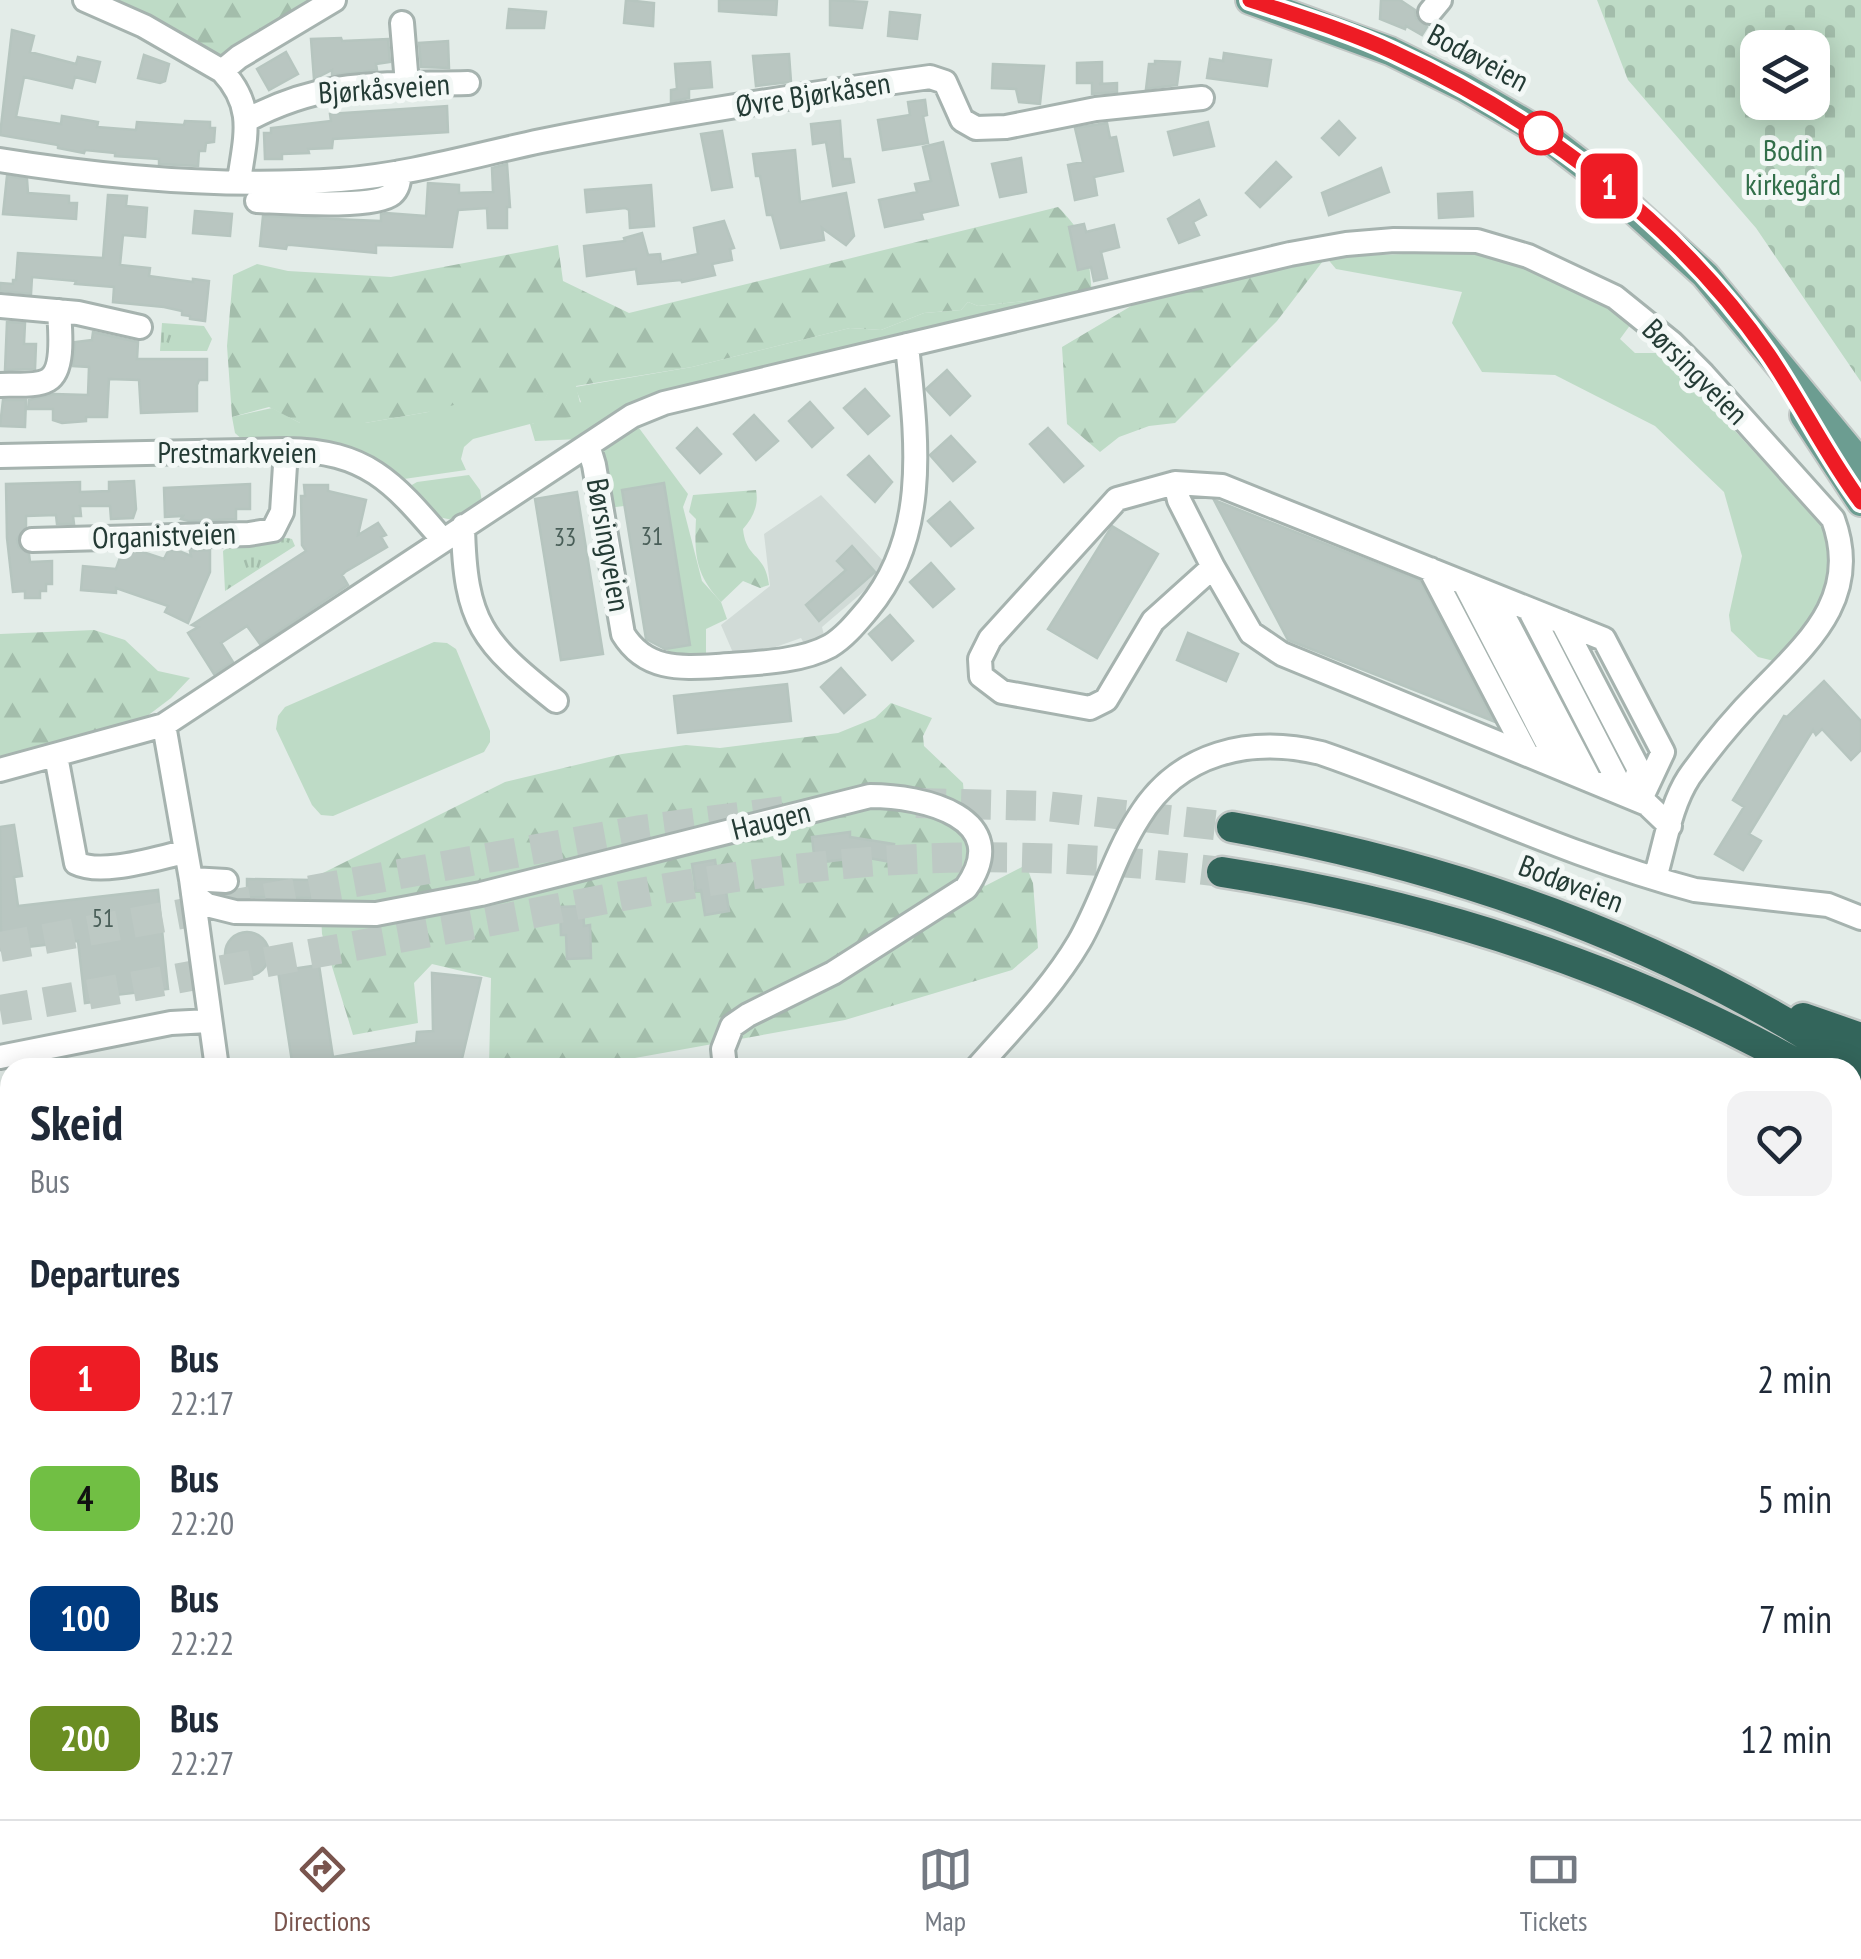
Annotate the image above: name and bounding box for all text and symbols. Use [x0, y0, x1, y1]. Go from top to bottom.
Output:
street label: Bodøveien [1421, 14, 1536, 99]
map controls [1740, 30, 1830, 120]
button: layers [1740, 30, 1830, 120]
street label: Øvre Bjørkåsen [733, 62, 893, 125]
street label: Bjørkåsveien [317, 63, 451, 112]
unlabelled marker [1520, 112, 1562, 154]
park label: Bodin kirkegård [1745, 130, 1841, 203]
line badge: 1 [1576, 154, 1642, 218]
text: 1 [1601, 163, 1617, 209]
street label: Børsingveien [1635, 310, 1757, 432]
street label: Prestmarkveien [157, 432, 317, 471]
street label: Børsingveien [579, 475, 640, 614]
street label: Organistveien [91, 513, 236, 556]
house number: 31 [641, 520, 663, 552]
house number: 33 [554, 521, 576, 553]
street label: Haugen [727, 791, 814, 848]
street label: Bodøveien [1514, 845, 1629, 920]
house number: 51 [92, 902, 114, 934]
text: Skeid [30, 1091, 123, 1153]
button: heart [1727, 1091, 1832, 1196]
text: Bus [30, 1160, 70, 1202]
text: Departures [30, 1248, 180, 1297]
text: Bus [170, 1333, 219, 1382]
text: 2 min [1757, 1354, 1832, 1403]
text: 1 [77, 1355, 93, 1401]
text: 22:17 [170, 1382, 234, 1424]
text: Bus [170, 1453, 219, 1502]
text: 5 min [1757, 1474, 1832, 1523]
text: 4 [77, 1475, 93, 1521]
text: 22:20 [170, 1502, 234, 1544]
text: Bus [170, 1573, 219, 1622]
text: 7 min [1759, 1594, 1832, 1643]
text: 100 [60, 1595, 110, 1641]
text: 22:22 [170, 1622, 234, 1664]
text: Bus [170, 1693, 219, 1742]
text: 12 min [1740, 1714, 1832, 1763]
text: 200 [60, 1715, 110, 1761]
text: 22:27 [170, 1742, 234, 1784]
tab: Directions [273, 1842, 371, 1939]
tab: Map [918, 1842, 973, 1939]
tab: Tickets [1520, 1842, 1588, 1939]

